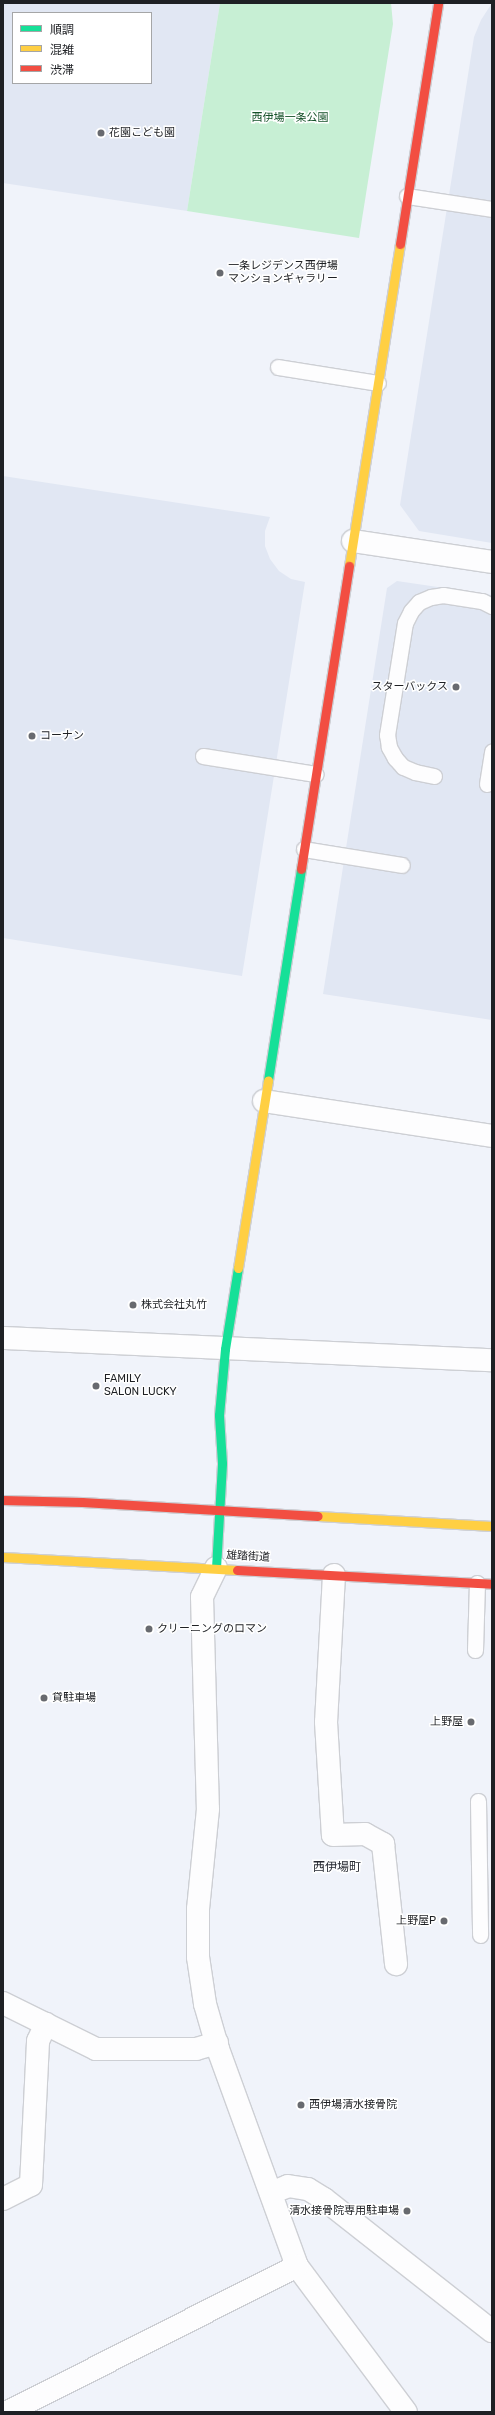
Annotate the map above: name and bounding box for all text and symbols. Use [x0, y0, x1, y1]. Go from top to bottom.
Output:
legend [12, 12, 152, 84]
text: 順調 [50, 23, 74, 37]
text: 混雑 [50, 43, 74, 57]
text: 渋滞 [50, 63, 74, 77]
park label: 西伊場一条公園 [252, 111, 328, 125]
place label: 花園こども園 [109, 126, 175, 140]
marker: 花園こども園 [96, 128, 106, 138]
place label: 一条レジデンス西伊場 マンションギャラリー [228, 260, 338, 286]
marker: 一条レジデンス西伊場 マンションギャラリー [215, 268, 225, 278]
place label: スターバックス [371, 680, 448, 694]
marker: スターバックス [451, 682, 461, 692]
place label: コーナン [40, 729, 84, 743]
marker: コーナン [27, 731, 37, 741]
place label: 株式会社丸竹 [141, 1298, 207, 1312]
marker: 株式会社丸竹 [128, 1300, 138, 1310]
place label: FAMILY SALON LUCKY [104, 1373, 177, 1399]
marker: FAMILY SALON LUCKY [91, 1381, 101, 1391]
street label: 雄踏街道 [226, 1549, 270, 1565]
place label: クリーニングのロマン [157, 1622, 267, 1636]
marker: クリーニングのロマン [144, 1624, 154, 1634]
place label: 貸駐車場 [52, 1691, 96, 1705]
marker: 貸駐車場 [39, 1693, 49, 1703]
place label: 上野屋 [430, 1715, 463, 1729]
marker: 上野屋 [466, 1717, 476, 1727]
district label: 西伊場町 [313, 1861, 361, 1875]
place label: 上野屋P [396, 1914, 436, 1928]
marker: 上野屋P [439, 1916, 449, 1926]
place label: 西伊場清水接骨院 [309, 2098, 397, 2112]
marker: 西伊場清水接骨院 [296, 2100, 306, 2110]
place label: 清水接骨院専用駐車場 [289, 2204, 399, 2218]
marker: 清水接骨院専用駐車場 [402, 2206, 412, 2216]

